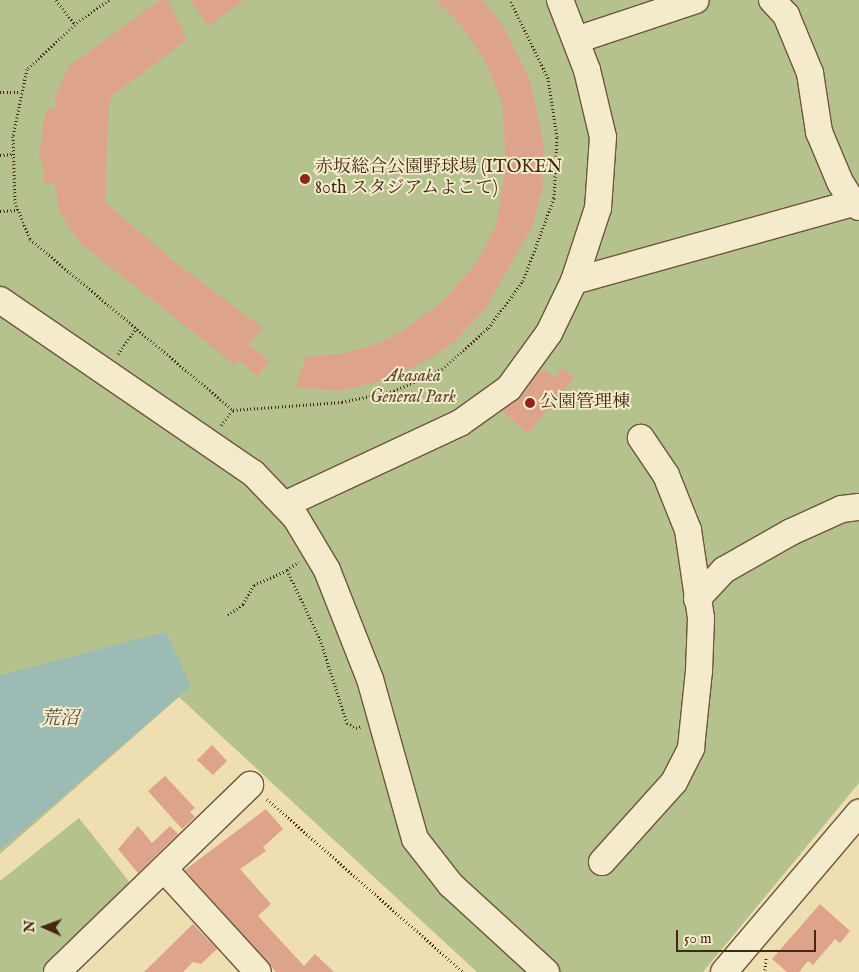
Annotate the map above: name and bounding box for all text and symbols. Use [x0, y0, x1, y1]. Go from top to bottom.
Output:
place label: 赤坂総合公園野球場 (ITOKEN 80th スタジアムよこて) [315, 158, 562, 200]
marker: 赤坂総合公園野球場 (ITOKEN 80th スタジアムよこて) [299, 173, 311, 185]
park label: Akasaka General Park [370, 367, 456, 409]
place label: 公園管理棟 [540, 392, 630, 414]
marker: 公園管理棟 [524, 397, 536, 409]
water label: 荒沼 [41, 709, 79, 731]
north arrow [20, 902, 70, 952]
text: N [21, 920, 39, 933]
scale bar [679, 920, 819, 952]
text: 50 m [684, 929, 712, 948]

